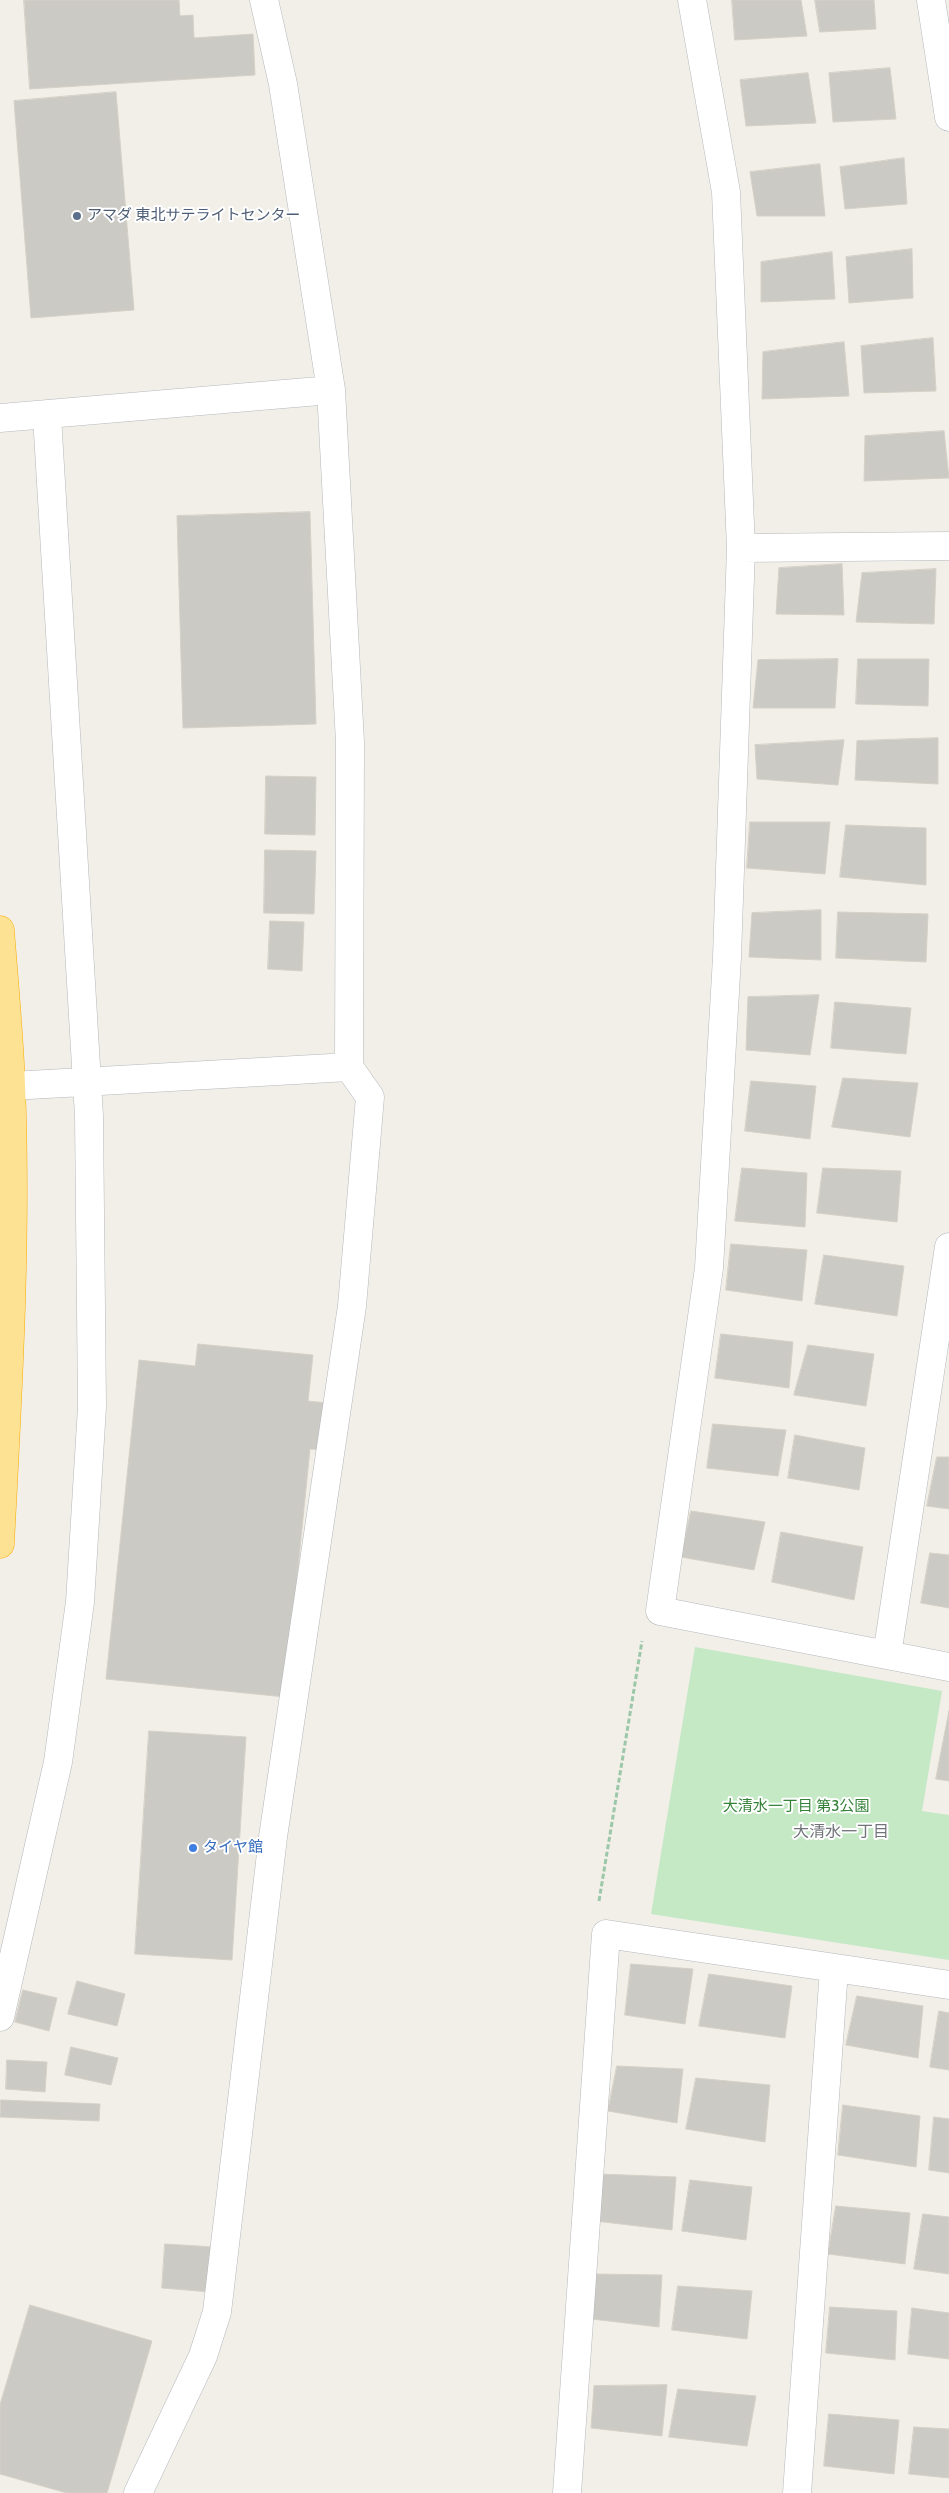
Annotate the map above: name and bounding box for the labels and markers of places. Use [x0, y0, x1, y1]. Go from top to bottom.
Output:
place label: アマダ 東北サテライトセンター [87, 207, 300, 225]
marker: アマダ 東北サテライトセンター [71, 210, 83, 222]
place label: タイヤ館 [203, 1839, 263, 1857]
marker: タイヤ館 [187, 1842, 199, 1854]

